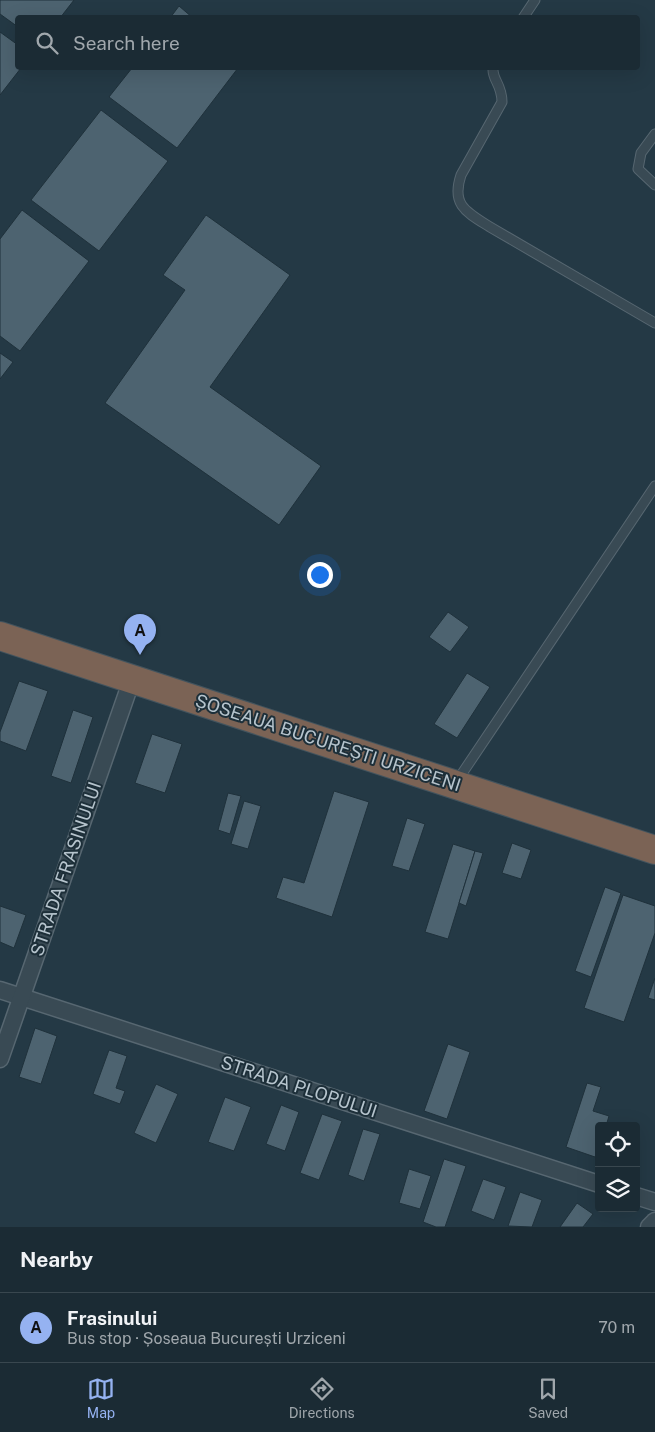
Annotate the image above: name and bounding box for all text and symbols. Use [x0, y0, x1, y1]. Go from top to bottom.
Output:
search box [15, 15, 640, 70]
icon: search [33, 29, 61, 57]
text: Search here [73, 32, 180, 54]
your location [307, 562, 333, 588]
pin: A [124, 614, 156, 655]
street label: ȘOSEAUA BUCUREȘTI URZICENI [193, 690, 464, 795]
street label: STRADA FRASINULUI [26, 779, 105, 959]
street label: STRADA PLOPULUI [218, 1051, 380, 1122]
map controls [595, 1122, 640, 1212]
button: locate [595, 1122, 640, 1167]
button: layers [595, 1167, 640, 1212]
text: Nearby [20, 1247, 93, 1272]
text: Frasinului [67, 1307, 157, 1329]
text: A [30, 1318, 42, 1337]
text: 70 m [598, 1318, 635, 1337]
text: Bus stop · Șoseaua București Urziceni [67, 1329, 346, 1348]
tab: Map [87, 1375, 115, 1421]
tab: Directions [289, 1375, 355, 1421]
tab: Saved [528, 1375, 568, 1421]

